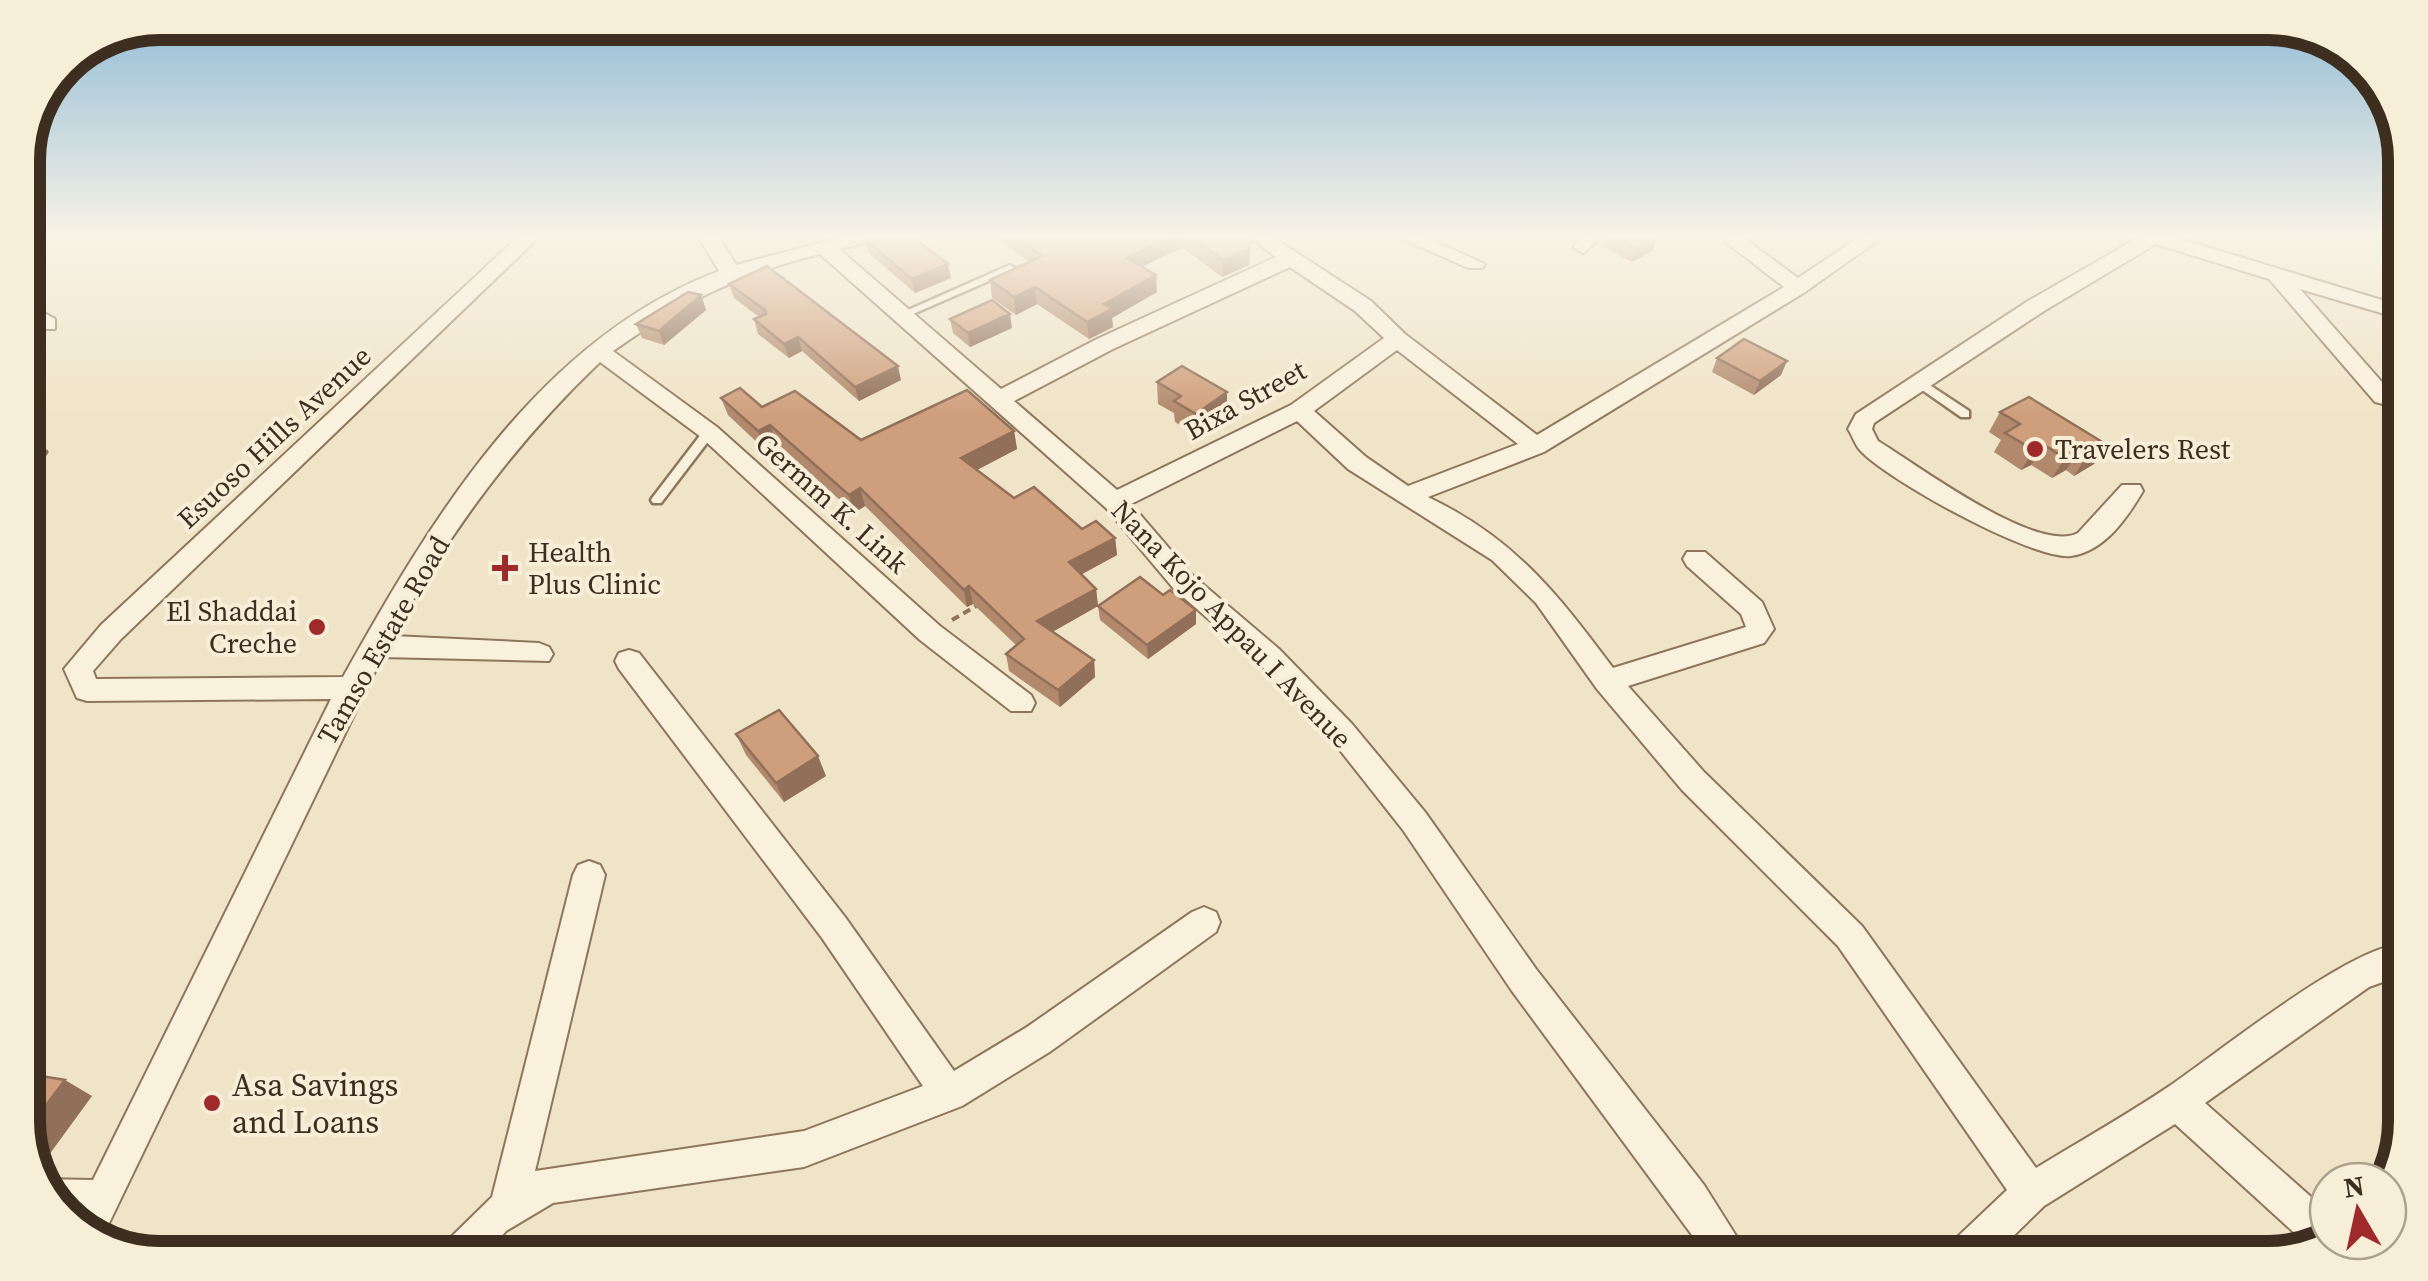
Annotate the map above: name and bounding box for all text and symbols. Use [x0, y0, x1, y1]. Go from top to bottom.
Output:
street label: Esuoso Hills Avenue [169, 337, 379, 537]
street label: Bixa Street [1177, 351, 1313, 449]
street label: Germm K. Link [748, 424, 917, 582]
place label: Travelers Rest [2055, 430, 2231, 468]
marker: Travelers Rest [2024, 438, 2046, 460]
street label: Nana Kojo Appau I Avenue [1103, 492, 1361, 756]
street label: Tamso Estate Road [308, 529, 458, 751]
place label: Health Plus Clinic [528, 533, 661, 603]
marker: Health Plus Clinic [492, 555, 518, 581]
place label: El Shaddai Creche [166, 592, 297, 662]
marker: El Shaddai Creche [306, 616, 328, 638]
place label: Asa Savings and Loans [232, 1063, 398, 1144]
marker: Asa Savings and Loans [201, 1092, 223, 1114]
north arrow [2308, 1161, 2408, 1261]
text: N [2341, 1166, 2367, 1207]

